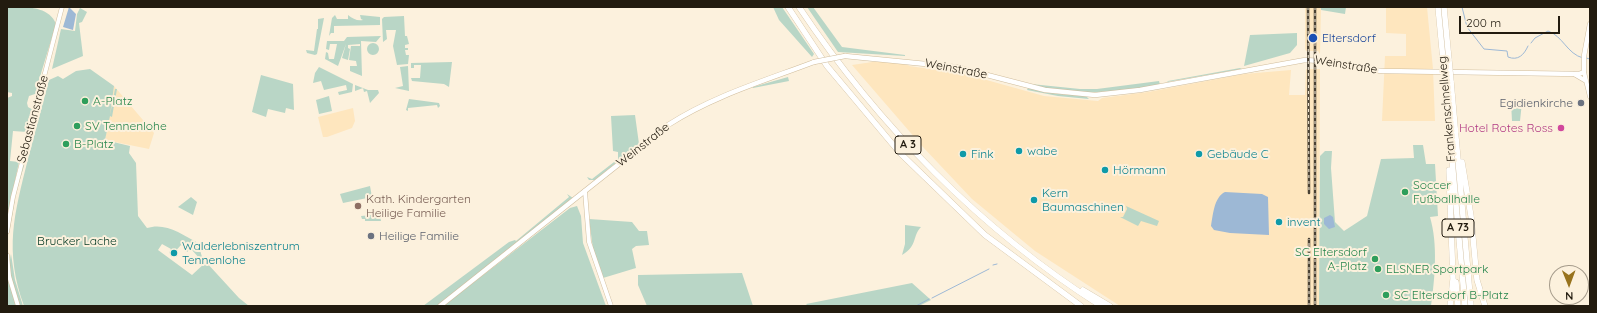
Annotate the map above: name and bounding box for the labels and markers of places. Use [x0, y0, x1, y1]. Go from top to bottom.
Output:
place label: Eltersdorf [1322, 31, 1376, 45]
marker: Eltersdorf [1307, 32, 1319, 44]
place label: A-Platz [93, 94, 132, 108]
marker: A-Platz [80, 96, 90, 106]
place label: Egidienkirche [1500, 96, 1573, 110]
marker: Egidienkirche [1576, 98, 1586, 108]
place label: SV Tennenlohe [85, 119, 167, 133]
marker: SV Tennenlohe [72, 121, 82, 131]
place label: Hotel Rotes Ross [1459, 121, 1553, 135]
marker: Hotel Rotes Ross [1556, 123, 1566, 133]
place label: B-Platz [74, 137, 113, 151]
marker: B-Platz [61, 139, 71, 149]
place label: wabe [1027, 144, 1057, 158]
marker: wabe [1014, 146, 1024, 156]
place label: Fink [971, 147, 994, 161]
place label: Gebäude C [1207, 147, 1269, 161]
marker: Fink [958, 149, 968, 159]
marker: Gebäude C [1194, 149, 1204, 159]
place label: Hörmann [1113, 163, 1166, 177]
marker: Hörmann [1100, 165, 1110, 175]
place label: Soccer Fußballhalle [1413, 178, 1480, 206]
place label: Kern Baumaschinen [1042, 186, 1124, 214]
marker: Soccer Fußballhalle [1400, 187, 1410, 197]
place label: Kath. Kindergarten Heilige Familie [366, 192, 471, 220]
marker: Kern Baumaschinen [1029, 195, 1039, 205]
marker: Kath. Kindergarten Heilige Familie [353, 201, 363, 211]
place label: invent [1287, 215, 1321, 229]
marker: invent [1274, 217, 1284, 227]
place label: Heilige Familie [379, 229, 459, 243]
marker: Heilige Familie [366, 231, 376, 241]
place label: Walderlebniszentrum Tennenlohe [182, 239, 300, 267]
place label: SC Eltersdorf A-Platz [1295, 245, 1367, 273]
marker: Walderlebniszentrum Tennenlohe [169, 248, 179, 258]
marker: SC Eltersdorf A-Platz [1370, 254, 1380, 264]
place label: ELSNER Sportpark [1386, 262, 1488, 276]
marker: ELSNER Sportpark [1373, 264, 1383, 274]
place label: SC Eltersdorf B-Platz [1394, 288, 1509, 302]
marker: SC Eltersdorf B-Platz [1381, 290, 1391, 300]

